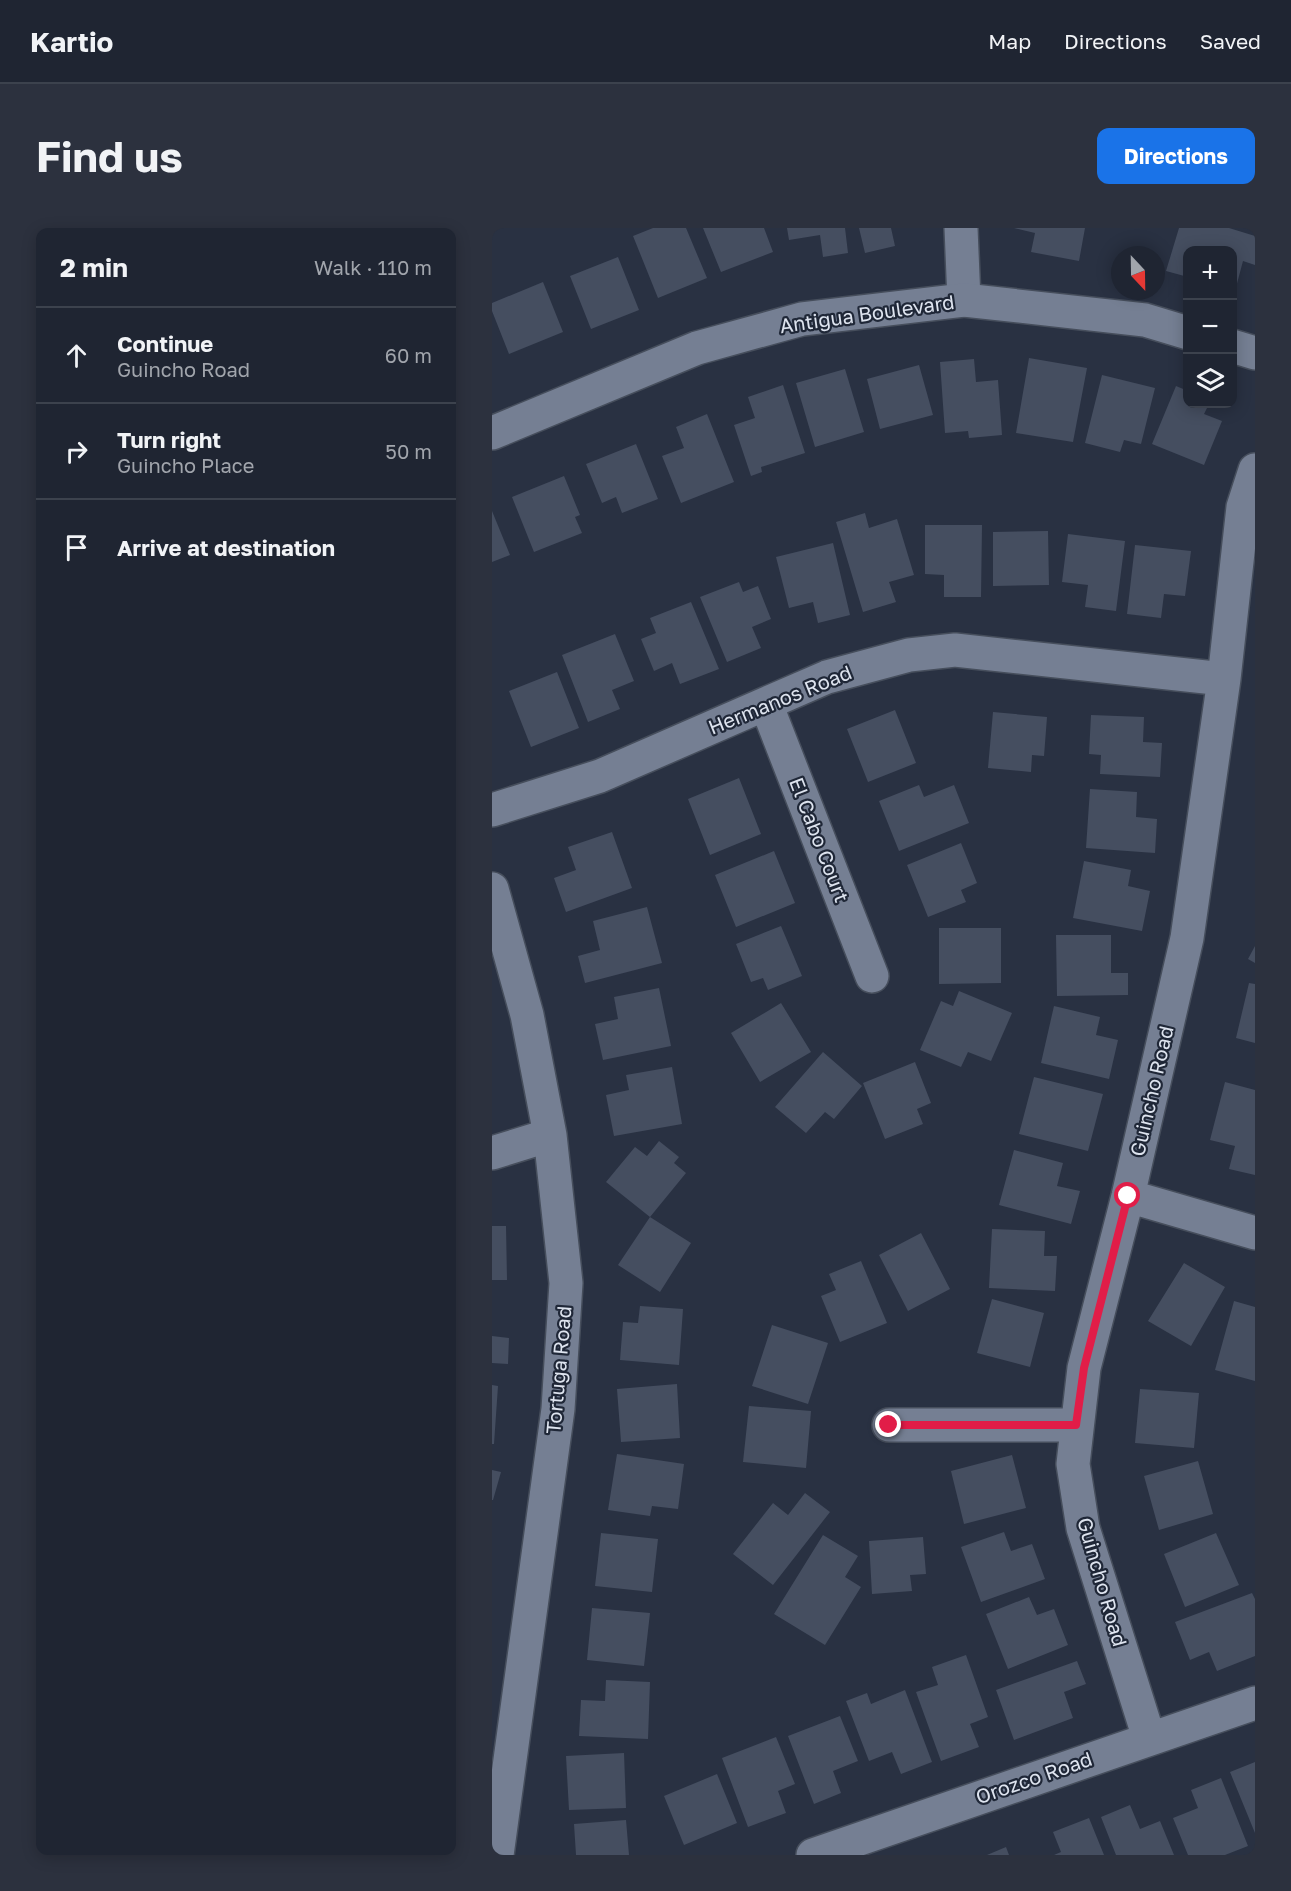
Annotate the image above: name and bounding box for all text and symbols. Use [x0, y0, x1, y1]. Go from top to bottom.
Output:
text: Kartio [30, 25, 113, 58]
text: Map [988, 28, 1031, 54]
text: Directions [1064, 28, 1167, 54]
text: Saved [1200, 28, 1261, 54]
button: Directions [1097, 128, 1255, 184]
text: Find us [36, 131, 183, 181]
north arrow [1111, 246, 1165, 300]
map controls [1183, 246, 1237, 408]
button: + [1183, 246, 1237, 300]
text: 2 min [60, 252, 128, 283]
text: Walk · 110 m [314, 255, 432, 279]
street label: Antigua Boulevard [778, 289, 956, 337]
button: − [1183, 300, 1237, 354]
text: Continue [117, 330, 213, 357]
icon: ahead [60, 339, 93, 372]
text: 60 m [385, 343, 432, 367]
button: layers [1183, 354, 1237, 408]
text: Guincho Road [117, 357, 250, 381]
text: Turn right [117, 426, 221, 453]
icon: right [60, 435, 93, 468]
text: 50 m [385, 439, 432, 463]
text: Guincho Place [117, 453, 254, 477]
icon: arrive [60, 531, 93, 564]
text: Arrive at destination [117, 534, 335, 561]
street label: Hermanos Road [704, 659, 855, 739]
street label: El Cabo Court [785, 774, 855, 905]
street label: Guincho Road [1124, 1023, 1178, 1158]
route start [1114, 1182, 1140, 1208]
street label: Tortuga Road [540, 1305, 576, 1435]
route end [875, 1411, 901, 1437]
street label: Guincho Road [1073, 1514, 1133, 1649]
street label: Orozco Road [972, 1746, 1095, 1808]

